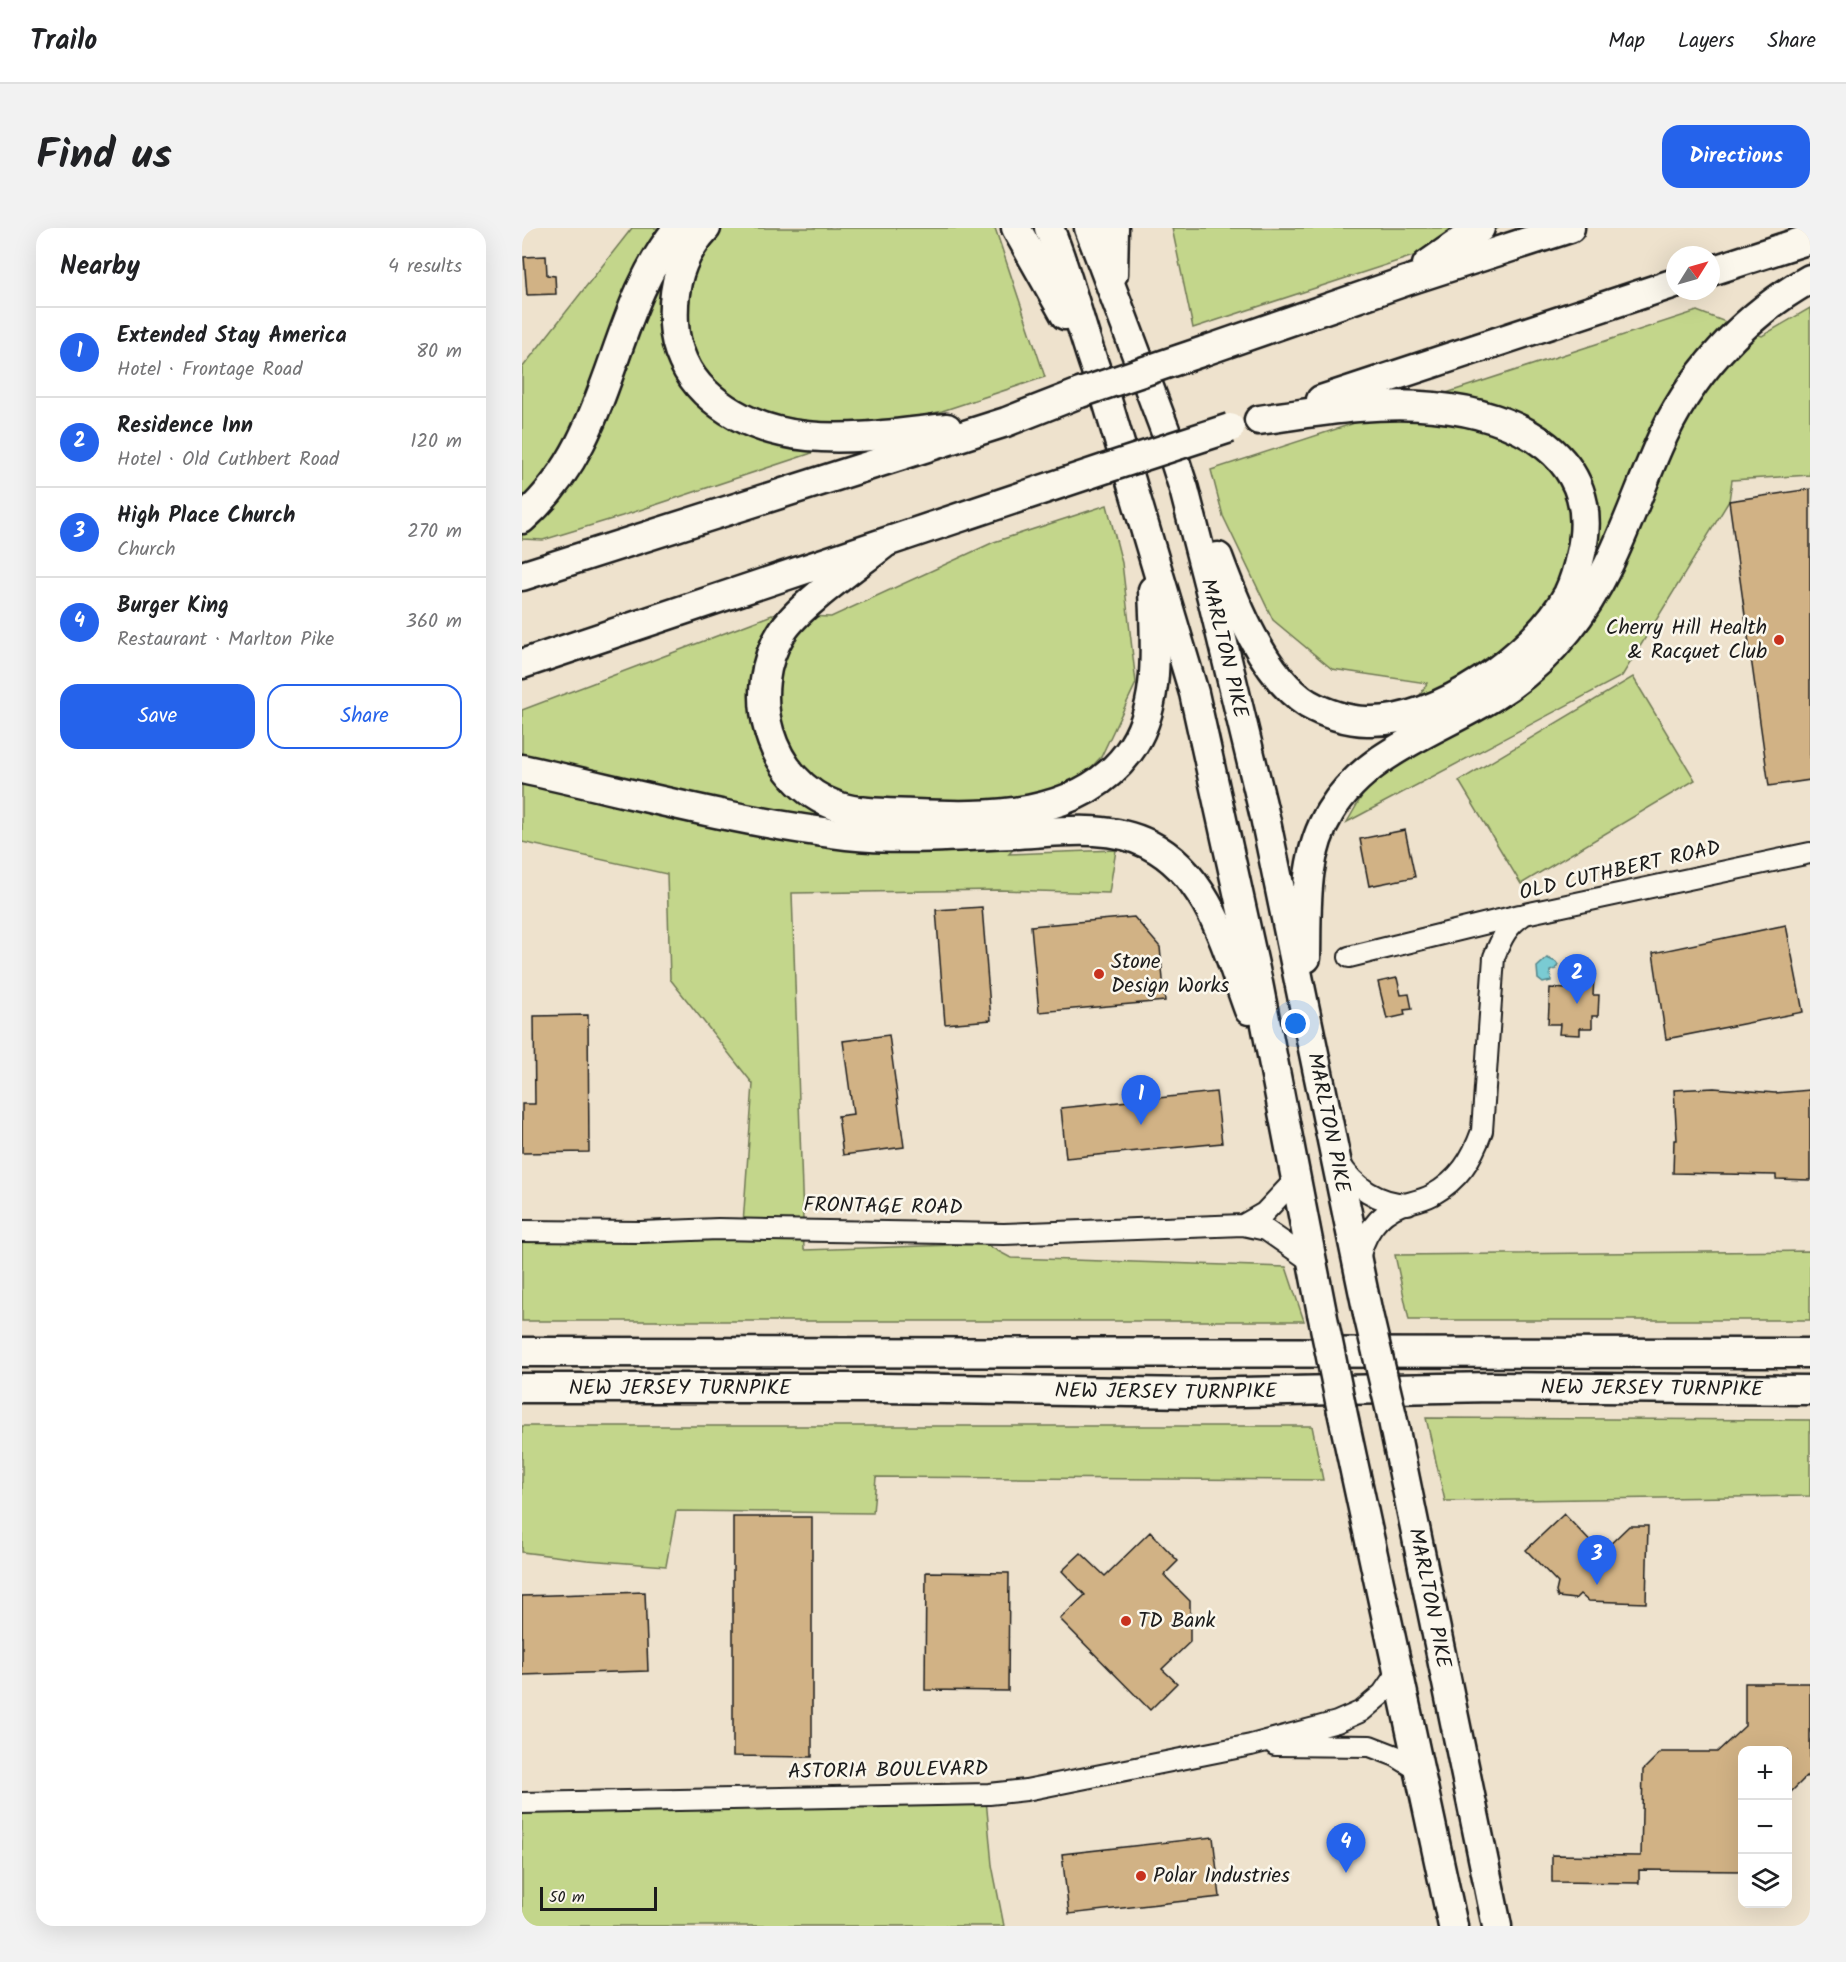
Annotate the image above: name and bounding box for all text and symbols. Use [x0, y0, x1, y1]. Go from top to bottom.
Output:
text: Trailo [30, 19, 97, 64]
text: Map [1608, 25, 1645, 58]
text: Layers [1678, 25, 1734, 58]
text: Share [1767, 25, 1816, 58]
text: Find us [36, 123, 172, 190]
button: Directions [1662, 125, 1810, 188]
text: Nearby [60, 246, 140, 288]
north arrow [1666, 246, 1720, 300]
text: 4 results [388, 251, 462, 283]
text: Extended Stay America [117, 319, 347, 354]
text: 1 [76, 336, 83, 368]
text: 80 m [416, 336, 462, 368]
text: Hotel · Frontage Road [117, 354, 302, 386]
text: Residence Inn [117, 409, 253, 444]
text: 2 [74, 426, 85, 458]
text: 120 m [410, 426, 462, 458]
text: Hotel · Old Cuthbert Road [117, 444, 339, 476]
text: High Place Church [117, 499, 295, 534]
text: 3 [74, 516, 85, 548]
text: 270 m [407, 516, 462, 548]
text: Church [117, 534, 176, 566]
street label: MARLTON PIKE [1191, 575, 1257, 722]
text: Burger King [117, 589, 229, 624]
text: 4 [74, 606, 85, 638]
text: 360 m [406, 606, 462, 638]
place label: Cherry Hill Health & Racquet Club [1606, 612, 1767, 669]
text: Restaurant · Marlton Pike [117, 624, 334, 656]
marker: Cherry Hill Health & Racquet Club [1772, 633, 1786, 647]
button: Save [60, 684, 255, 749]
button: Share [267, 684, 462, 749]
street label: OLD CUTHBERT ROAD [1516, 832, 1724, 910]
place label: Stone Design Works [1111, 946, 1229, 1003]
pin: 2 [1558, 954, 1596, 1004]
marker: Stone Design Works [1092, 967, 1106, 981]
your location [1281, 1009, 1310, 1038]
street label: MARLTON PIKE [1298, 1050, 1359, 1197]
pin: 1 [1122, 1076, 1160, 1125]
street label: FRONTAGE ROAD [803, 1189, 963, 1225]
street label: NEW JERSEY TURNPIKE [1540, 1371, 1764, 1406]
street label: NEW JERSEY TURNPIKE [569, 1372, 792, 1405]
street label: NEW JERSEY TURNPIKE [1054, 1374, 1278, 1410]
street label: MARLTON PIKE [1399, 1525, 1460, 1672]
pin: 3 [1578, 1536, 1616, 1585]
place label: TD Bank [1138, 1605, 1216, 1638]
marker: TD Bank [1119, 1614, 1133, 1628]
map controls [1738, 1746, 1792, 1908]
button: + [1738, 1746, 1792, 1800]
street label: ASTORIA BOULEVARD [788, 1753, 988, 1789]
button: − [1738, 1800, 1792, 1854]
pin: 4 [1326, 1824, 1366, 1873]
button: layers [1738, 1854, 1792, 1908]
place label: Polar Industries [1153, 1860, 1290, 1893]
marker: Polar Industries [1134, 1869, 1148, 1883]
scale bar [540, 1884, 657, 1912]
text: 50 m [549, 1885, 585, 1910]

